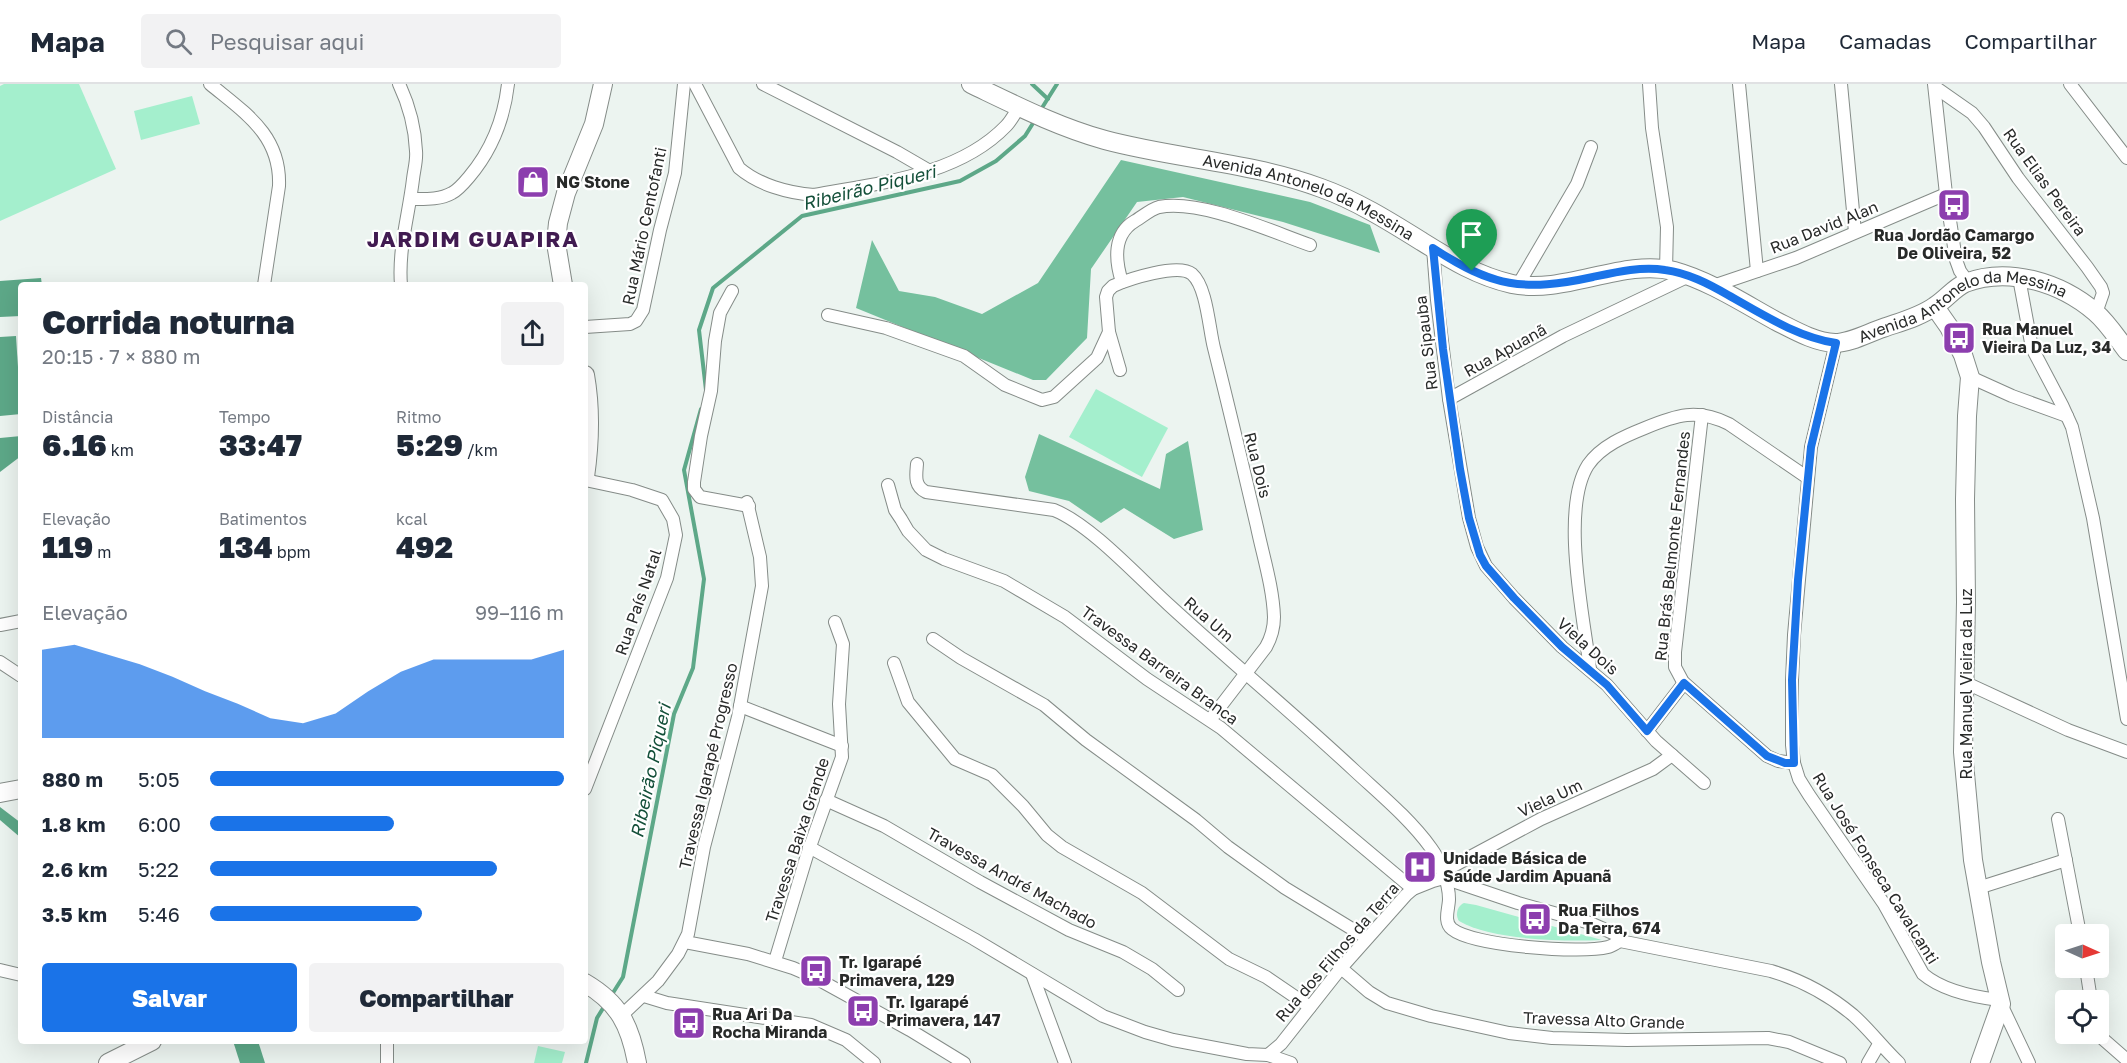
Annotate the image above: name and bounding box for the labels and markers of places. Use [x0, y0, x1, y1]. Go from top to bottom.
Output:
shop icon: NG Stone [515, 164, 551, 200]
place label: NG Stone [556, 172, 630, 192]
bus stop icon: Rua Jordão Camargo De Oliveira, 52 [1936, 187, 1972, 223]
pin [1446, 209, 1497, 271]
place label: Rua Jordão Camargo De Oliveira, 52 [1874, 225, 2035, 263]
place label: Rua Manuel Vieira Da Luz, 34 [1982, 319, 2111, 357]
bus stop icon: Rua Manuel Vieira Da Luz, 34 [1941, 320, 1977, 356]
place label: Unidade Básica de Saúde Jardim Apuanã [1443, 848, 1611, 886]
hospital icon: Unidade Básica de Saúde Jardim Apuanã [1402, 849, 1438, 885]
place label: Rua Filhos Da Terra, 674 [1558, 900, 1661, 938]
bus stop icon: Rua Filhos Da Terra, 674 [1517, 901, 1553, 937]
place label: Tr. Igarapé Primavera, 129 [839, 952, 955, 990]
bus stop icon: Tr. Igarapé Primavera, 129 [798, 953, 834, 989]
place label: Tr. Igarapé Primavera, 147 [886, 992, 1001, 1030]
bus stop icon: Tr. Igarapé Primavera, 147 [845, 993, 881, 1029]
place label: Rua Ari Da Rocha Miranda [712, 1004, 827, 1042]
bus stop icon: Rua Ari Da Rocha Miranda [671, 1005, 707, 1041]

